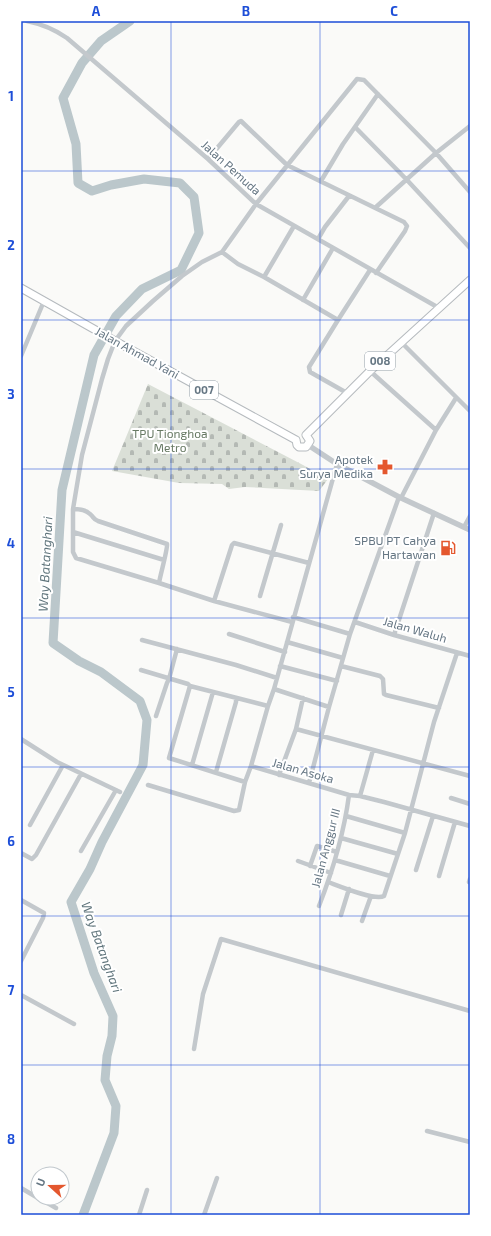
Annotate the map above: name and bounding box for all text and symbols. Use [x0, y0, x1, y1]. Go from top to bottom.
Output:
text: A [92, 3, 101, 19]
text: B [242, 3, 250, 19]
text: C [390, 3, 398, 19]
text: 1 [8, 88, 14, 104]
street label: Jalan Pemuda [199, 137, 264, 197]
text: 2 [7, 237, 15, 253]
street label: Jalan Ahmad Yani [93, 323, 182, 381]
road number: 008 [365, 352, 395, 370]
road number: 007 [190, 381, 218, 399]
text: 3 [7, 386, 15, 402]
park label: TPU Tionghoa Metro [132, 426, 208, 454]
place label: Apotek Surya Medika [300, 452, 373, 480]
pharmacy icon: Apotek Surya Medika [376, 458, 394, 476]
water label: Way Batanghari [35, 516, 55, 612]
place label: SPBU PT Cahya Hartawan [354, 533, 436, 561]
text: 4 [7, 535, 15, 551]
fuel station icon: SPBU PT Cahya Hartawan [439, 539, 457, 557]
street label: Jalan Waluh [382, 613, 449, 645]
text: 5 [7, 684, 15, 700]
street label: Jalan Asoka [271, 755, 336, 785]
street label: Jalan Anggur III [308, 807, 342, 889]
text: 6 [7, 833, 15, 849]
water label: Way Batanghari [78, 899, 126, 995]
text: 7 [8, 982, 15, 998]
text: 8 [7, 1131, 15, 1147]
north arrow [30, 1166, 70, 1206]
text: U [33, 1176, 48, 1188]

